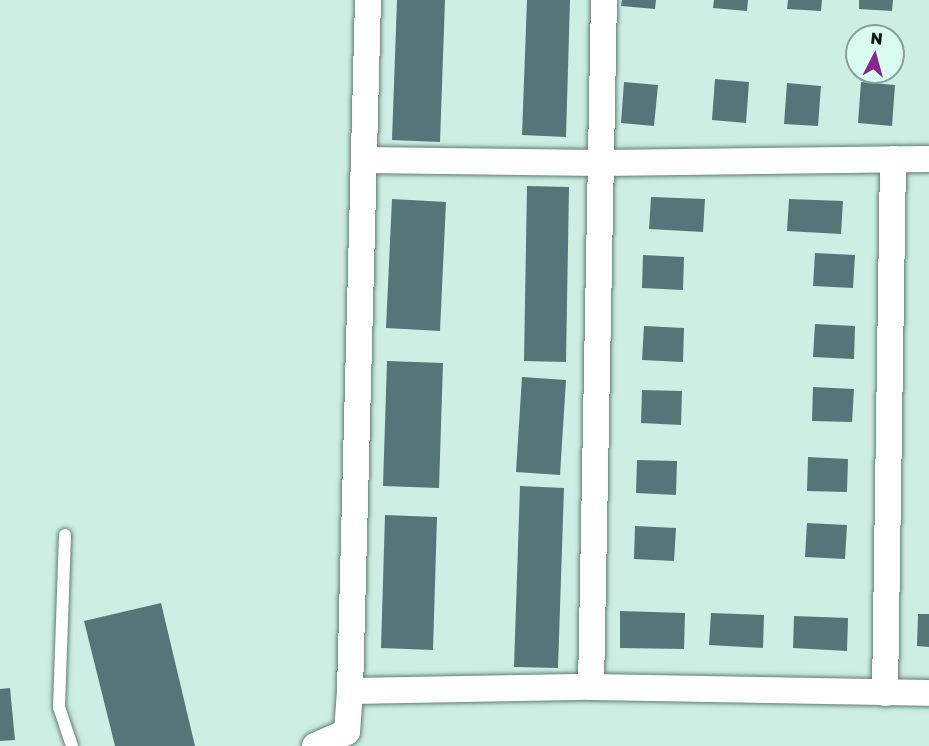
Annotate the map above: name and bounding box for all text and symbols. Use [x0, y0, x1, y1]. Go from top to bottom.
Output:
north arrow [845, 24, 905, 84]
text: N [870, 28, 884, 49]

